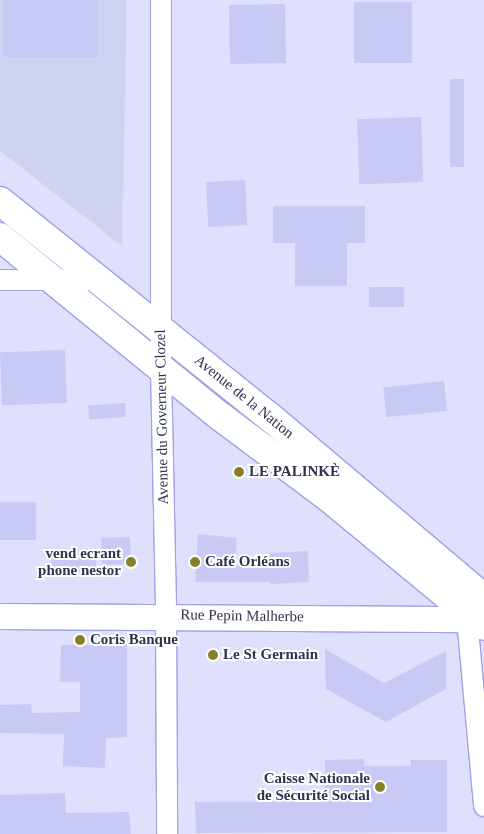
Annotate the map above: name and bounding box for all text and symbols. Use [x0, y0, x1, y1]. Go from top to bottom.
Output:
street label: Avenue du Governeur Clozel [151, 329, 173, 505]
street label: Avenue de la Nation [191, 351, 297, 443]
place label: LE PALINKÈ [249, 463, 340, 481]
marker: LE PALINKÈ [233, 466, 245, 478]
place label: vend ecrant phone nestor [38, 544, 121, 579]
place label: Café Orléans [205, 553, 290, 571]
marker: vend ecrant phone nestor [125, 556, 137, 568]
marker: Café Orléans [189, 556, 201, 568]
street label: Rue Pepin Malherbe [180, 606, 304, 626]
place label: Coris Banque [90, 631, 178, 649]
marker: Coris Banque [74, 634, 86, 646]
place label: Le St Germain [223, 646, 318, 664]
marker: Le St Germain [207, 649, 219, 661]
place label: Caisse Nationale de Sécurité Social [257, 769, 370, 804]
marker: Caisse Nationale de Sécurité Social [374, 781, 386, 793]

